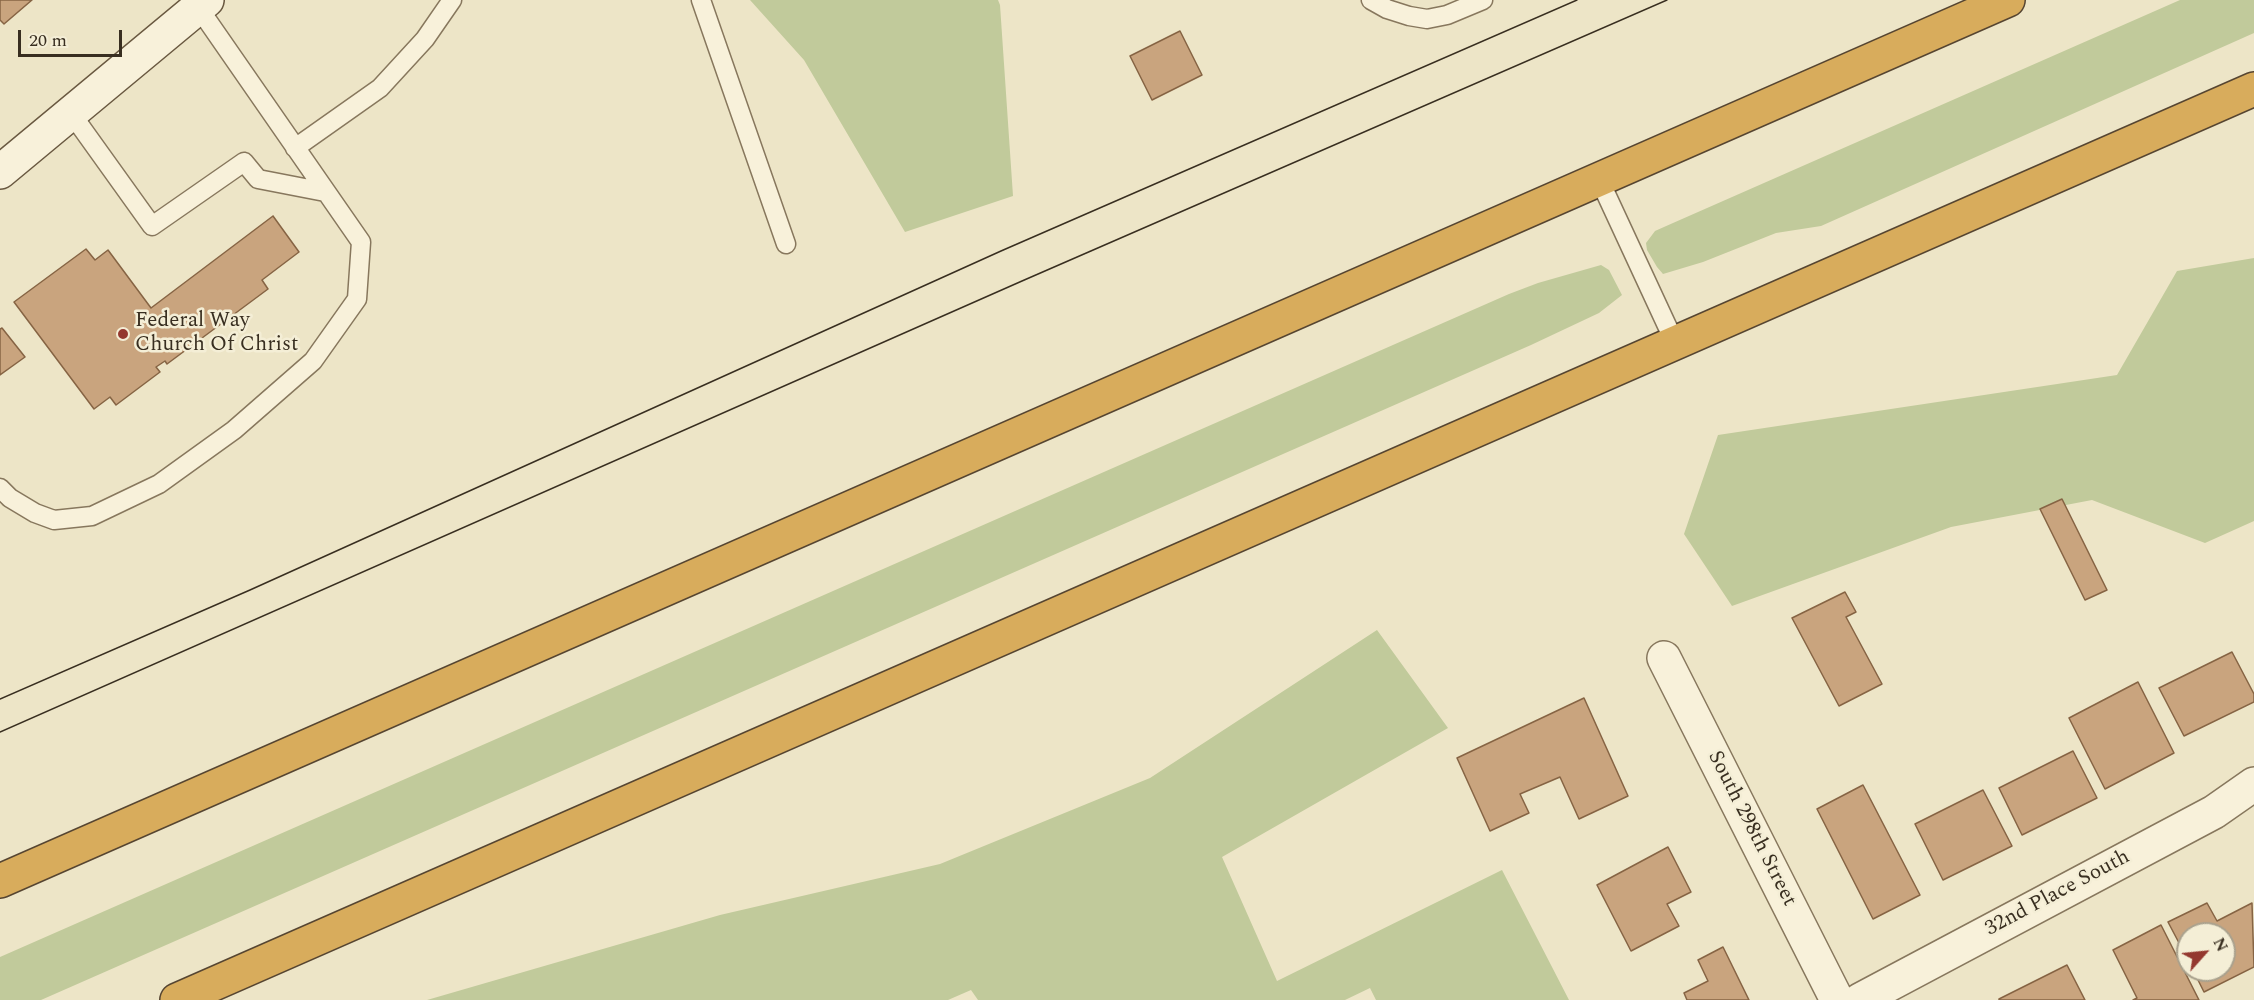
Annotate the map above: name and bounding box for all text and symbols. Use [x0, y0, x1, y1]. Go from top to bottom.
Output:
scale bar [21, 18, 124, 56]
text: 20 m [29, 27, 67, 54]
place label: Federal Way Church Of Christ [135, 309, 298, 359]
marker: Federal Way Church Of Christ [116, 327, 130, 341]
street label: South 298th Street [1701, 747, 1801, 911]
street label: 32nd Place South [1982, 845, 2134, 943]
north arrow [2176, 922, 2236, 982]
text: N [2207, 933, 2234, 956]

